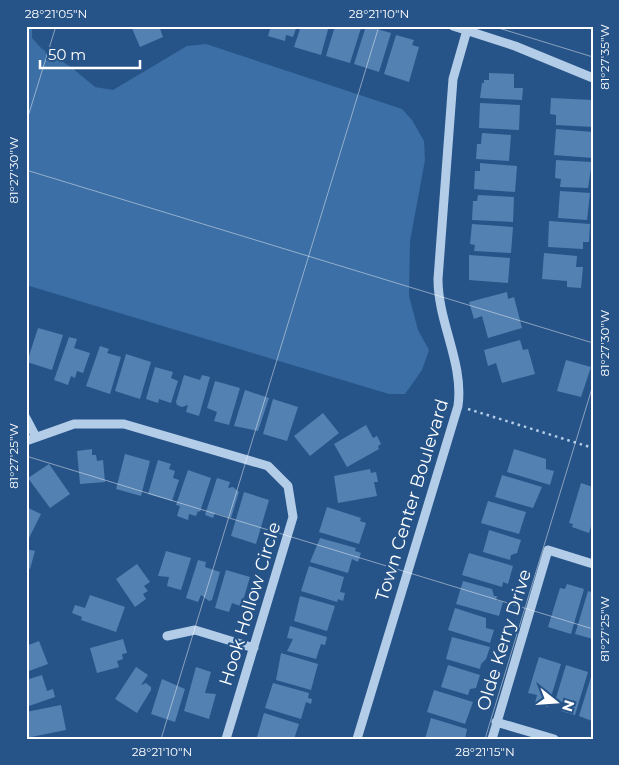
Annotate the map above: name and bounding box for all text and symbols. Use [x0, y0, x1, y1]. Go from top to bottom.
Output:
text: 28°21'05"N [25, 6, 87, 21]
text: 28°21'10"N [349, 6, 409, 21]
text: 81°27'35"W [597, 24, 612, 90]
scale bar [40, 38, 140, 70]
text: 50 m [48, 45, 86, 64]
text: 81°27'30"W [6, 137, 21, 203]
text: 81°27'30"W [597, 310, 612, 376]
street label: Town Center Boulevard [371, 396, 453, 604]
text: 81°27'25"W [6, 423, 21, 489]
street label: Hook Hollow Circle [215, 519, 285, 689]
street label: Olde Kerry Drive [472, 566, 536, 713]
text: 81°27'25"W [597, 596, 612, 662]
north arrow [532, 678, 582, 728]
text: N [558, 698, 579, 714]
text: 28°21'10"N [132, 744, 192, 759]
text: 28°21'15"N [455, 744, 515, 759]

